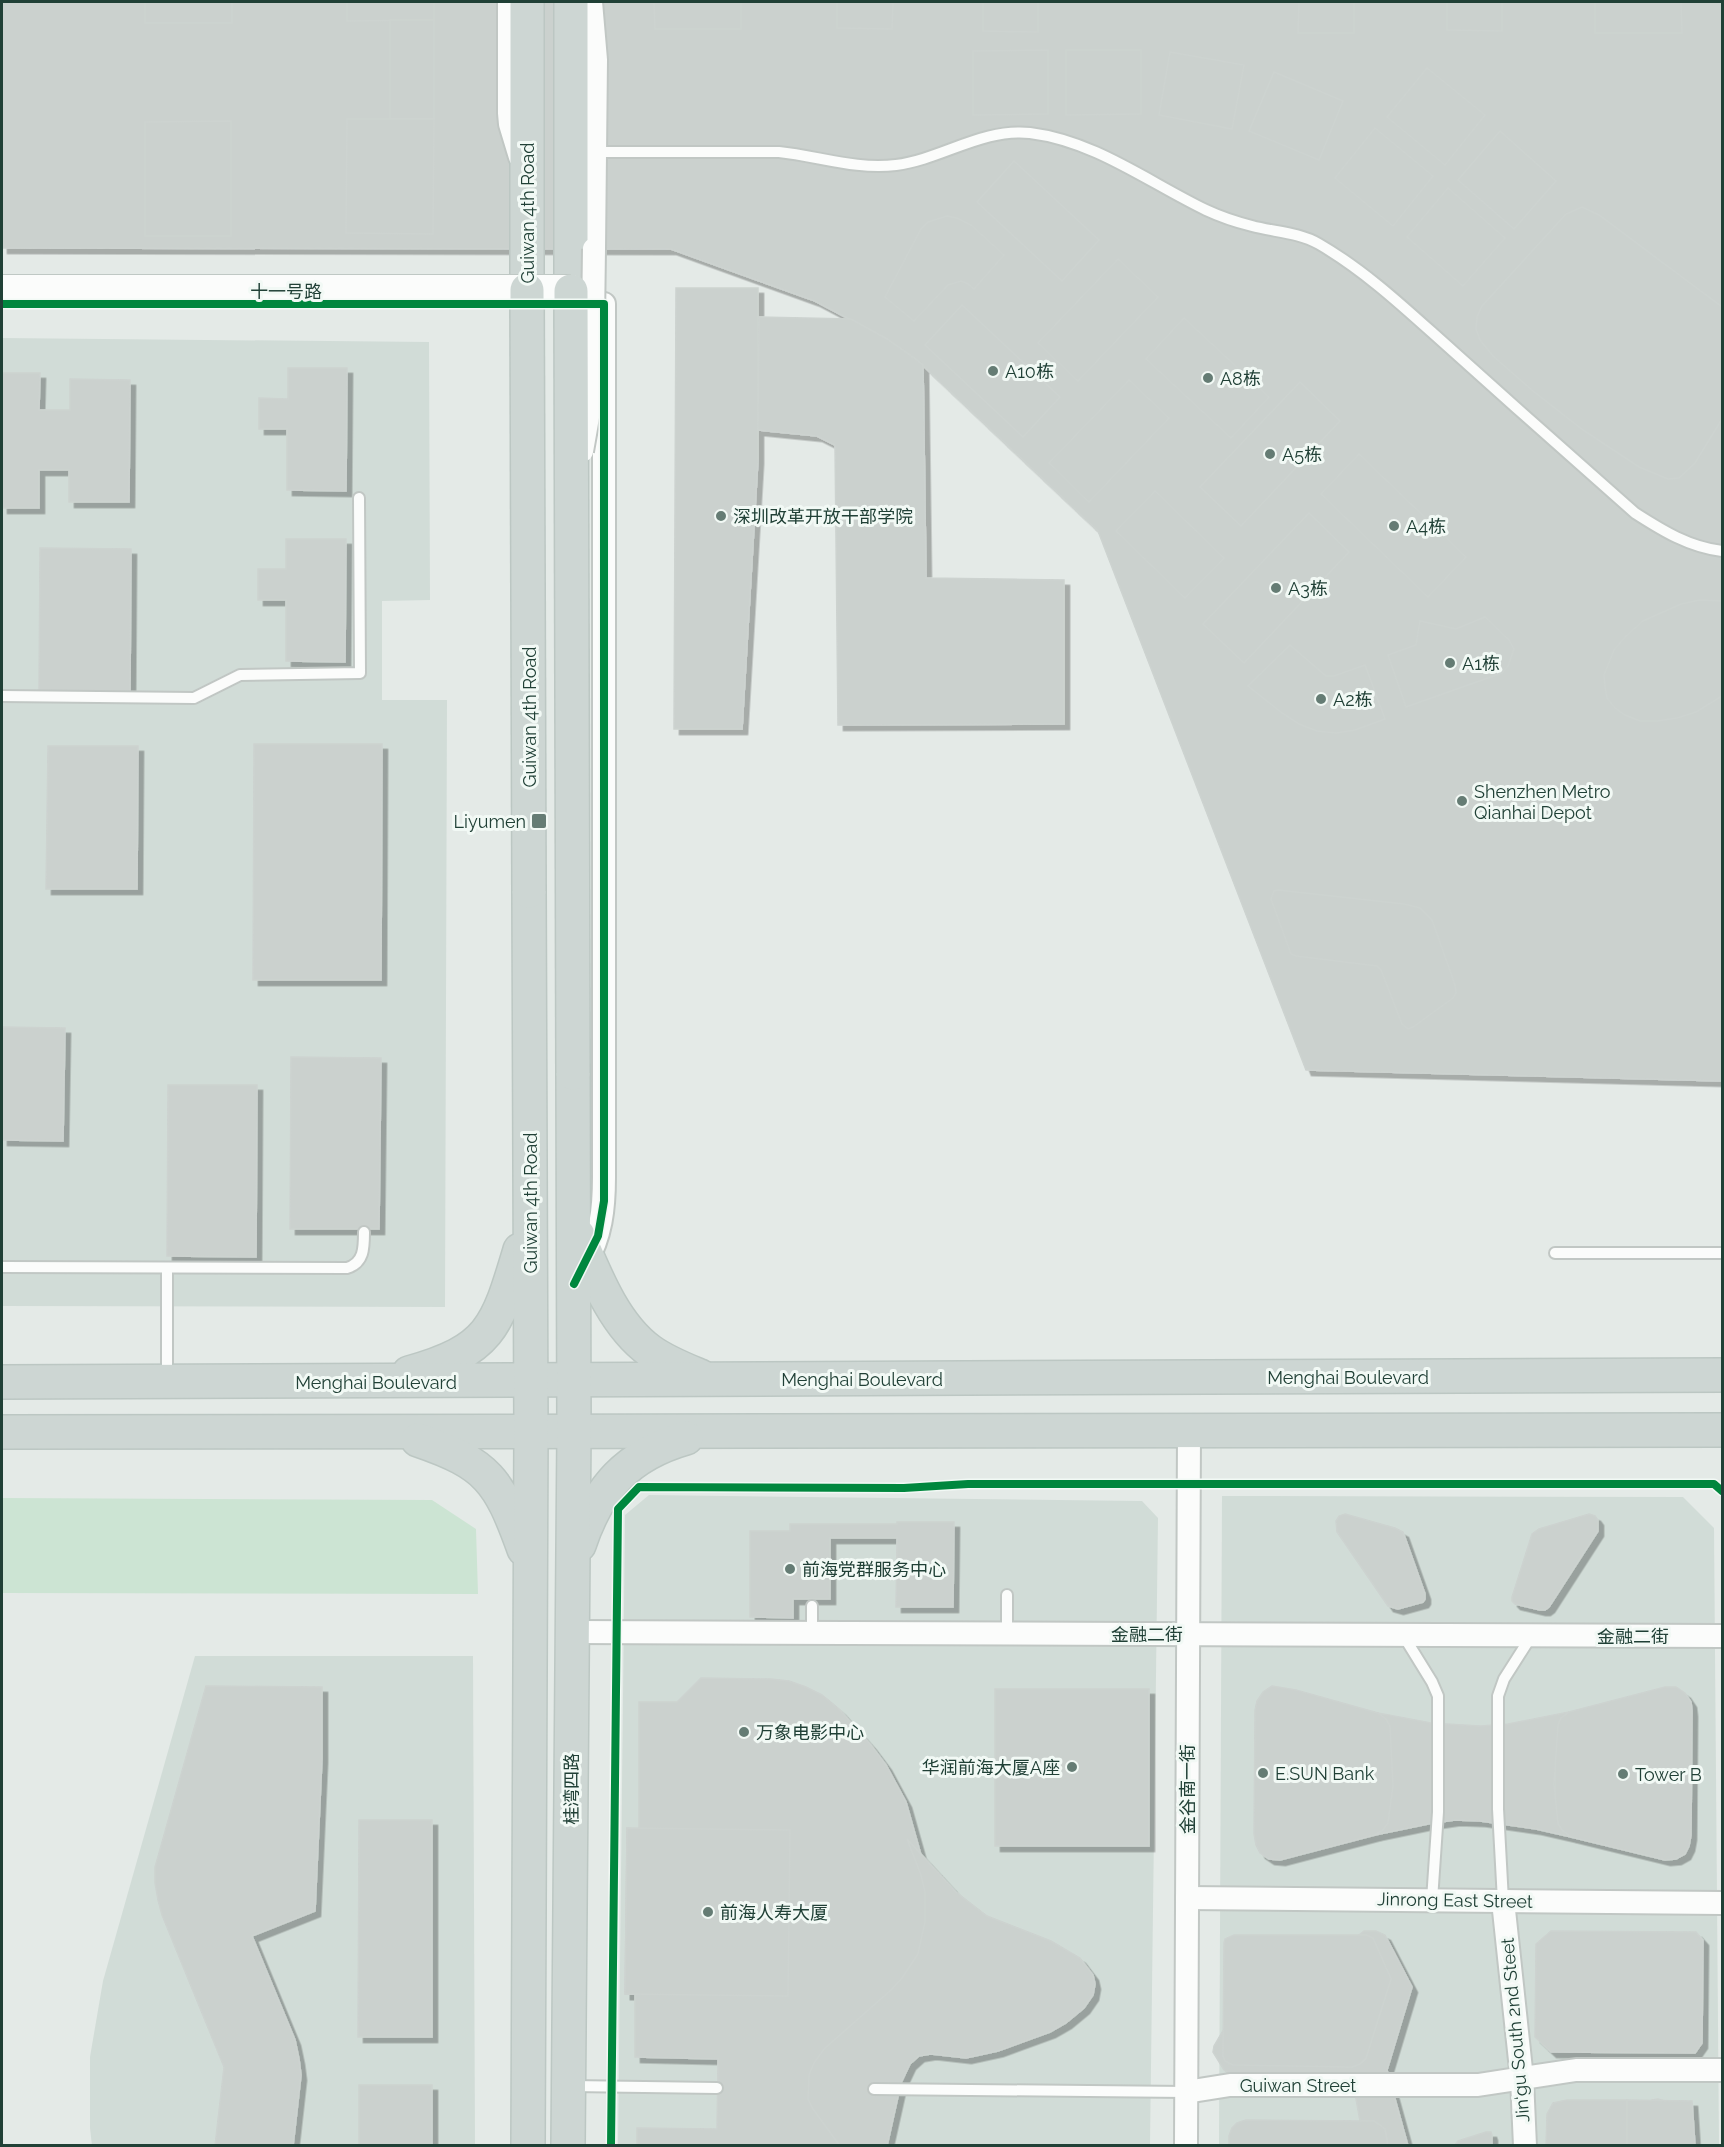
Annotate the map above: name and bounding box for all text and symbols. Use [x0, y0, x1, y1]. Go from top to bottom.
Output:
street label: Guiwan 4th Road [517, 143, 538, 283]
street label: 十一号路 [250, 281, 322, 302]
place label: A10栋 [1005, 361, 1054, 382]
marker: A10栋 [986, 364, 1000, 378]
place label: A8栋 [1220, 368, 1261, 389]
marker: A8栋 [1201, 371, 1215, 385]
place label: A5栋 [1282, 444, 1322, 465]
marker: A5栋 [1263, 447, 1277, 461]
place label: 深圳改革开放干部学院 [733, 506, 913, 527]
marker: 深圳改革开放干部学院 [714, 509, 728, 523]
place label: A4栋 [1406, 516, 1446, 537]
marker: A4栋 [1387, 519, 1401, 533]
place label: A3栋 [1288, 578, 1328, 599]
marker: A3栋 [1269, 581, 1283, 595]
street label: Guiwan 4th Road [519, 647, 540, 787]
place label: A1栋 [1462, 653, 1500, 674]
marker: A1栋 [1443, 656, 1457, 670]
place label: A2栋 [1333, 689, 1373, 710]
marker: A2栋 [1314, 692, 1328, 706]
place label: Shenzhen Metro Qianhai Depot [1474, 781, 1611, 823]
marker: Shenzhen Metro Qianhai Depot [1455, 794, 1469, 808]
place label: Liyumen [454, 811, 526, 832]
marker: Liyumen [530, 812, 548, 830]
street label: Guiwan 4th Road [520, 1133, 541, 1273]
street label: Menghai Boulevard [1267, 1367, 1429, 1388]
street label: Menghai Boulevard [781, 1369, 943, 1390]
street label: Menghai Boulevard [295, 1372, 457, 1393]
place label: 前海党群服务中心 [802, 1559, 946, 1580]
marker: 前海党群服务中心 [783, 1562, 797, 1576]
street label: 金融二街 [1111, 1624, 1183, 1645]
street label: 金融二街 [1597, 1626, 1669, 1647]
place label: 万象电影中心 [756, 1722, 864, 1743]
marker: 万象电影中心 [737, 1725, 751, 1739]
street label: 金谷南一街 [1177, 1744, 1198, 1834]
street label: 桂湾四路 [561, 1753, 582, 1825]
place label: 华润前海大厦A座 [922, 1757, 1060, 1778]
marker: 华润前海大厦A座 [1065, 1760, 1079, 1774]
place label: E.SUN Bank [1275, 1763, 1375, 1784]
place label: Tower B [1635, 1764, 1702, 1785]
marker: E.SUN Bank [1256, 1766, 1270, 1780]
marker: Tower B [1616, 1767, 1630, 1781]
street label: Jinrong East Street [1377, 1888, 1533, 1912]
place label: 前海人寿大厦 [720, 1902, 828, 1923]
marker: 前海人寿大厦 [701, 1905, 715, 1919]
street label: Jin‘gu South 2nd Steet [1496, 1937, 1534, 2123]
street label: Guiwan Street [1240, 2075, 1356, 2096]

